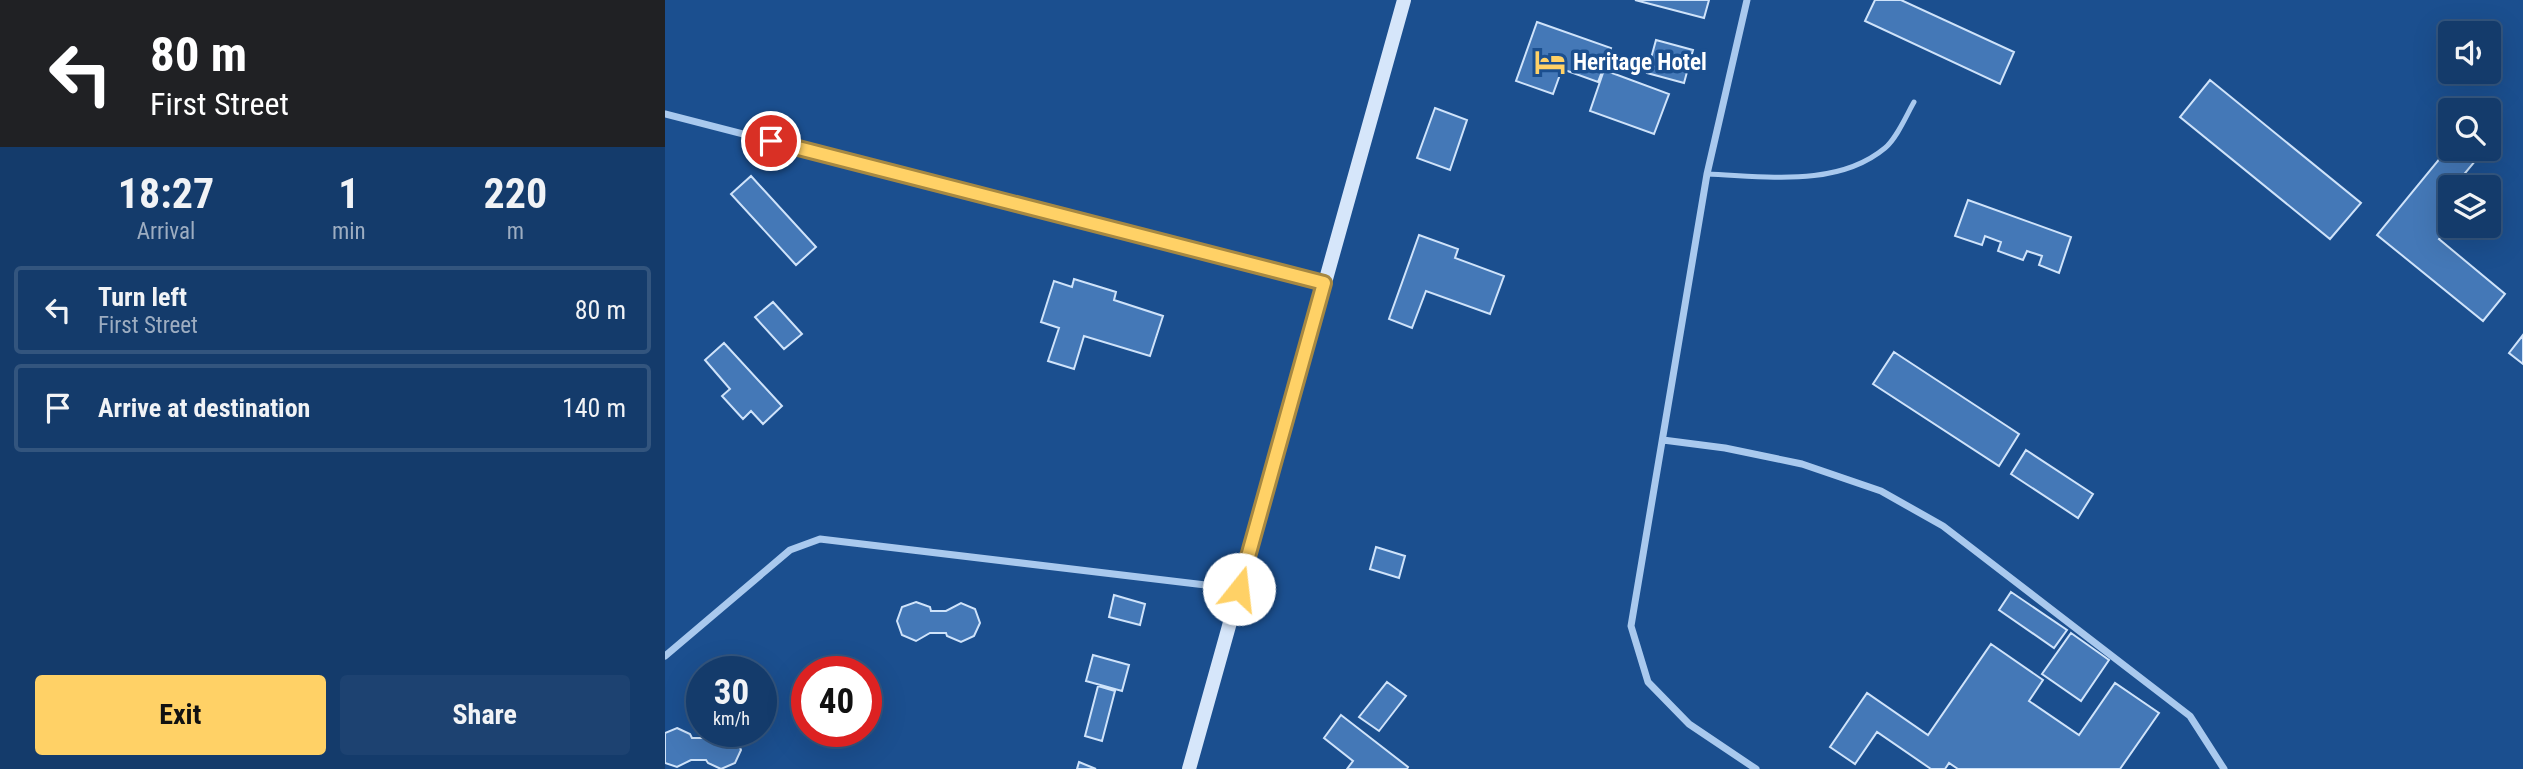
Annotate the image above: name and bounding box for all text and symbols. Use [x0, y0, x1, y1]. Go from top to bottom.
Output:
map controls [2438, 21, 2501, 238]
button: sound [2438, 21, 2501, 84]
text: 80 m [150, 26, 247, 83]
icon: left [35, 28, 126, 119]
hotel icon: Heritage Hotel [1533, 45, 1567, 79]
place label: Heritage Hotel [1573, 49, 1707, 76]
text: First Street [150, 85, 289, 123]
button: search [2438, 98, 2501, 161]
pin [741, 111, 801, 171]
icon: arrive [752, 122, 790, 160]
text: 18:27 [118, 169, 214, 218]
text: 1 [338, 169, 359, 218]
text: 220 [483, 169, 547, 218]
button: layers [2438, 175, 2501, 238]
text: Arrival [137, 218, 195, 245]
text: min [332, 218, 366, 245]
text: m [507, 218, 524, 245]
text: Turn left [98, 282, 187, 312]
icon: left [39, 291, 77, 329]
text: 80 m [575, 295, 626, 325]
text: First Street [98, 312, 198, 339]
icon: arrive [39, 389, 77, 427]
text: Arrive at destination [98, 393, 310, 423]
text: 140 m [562, 393, 626, 423]
position arrow [1202, 552, 1276, 626]
speed limit sign: 40 [791, 656, 882, 747]
text: 30 [714, 672, 749, 713]
button: Exit [35, 675, 326, 755]
button: Share [340, 675, 630, 755]
text: km/h [713, 708, 750, 729]

